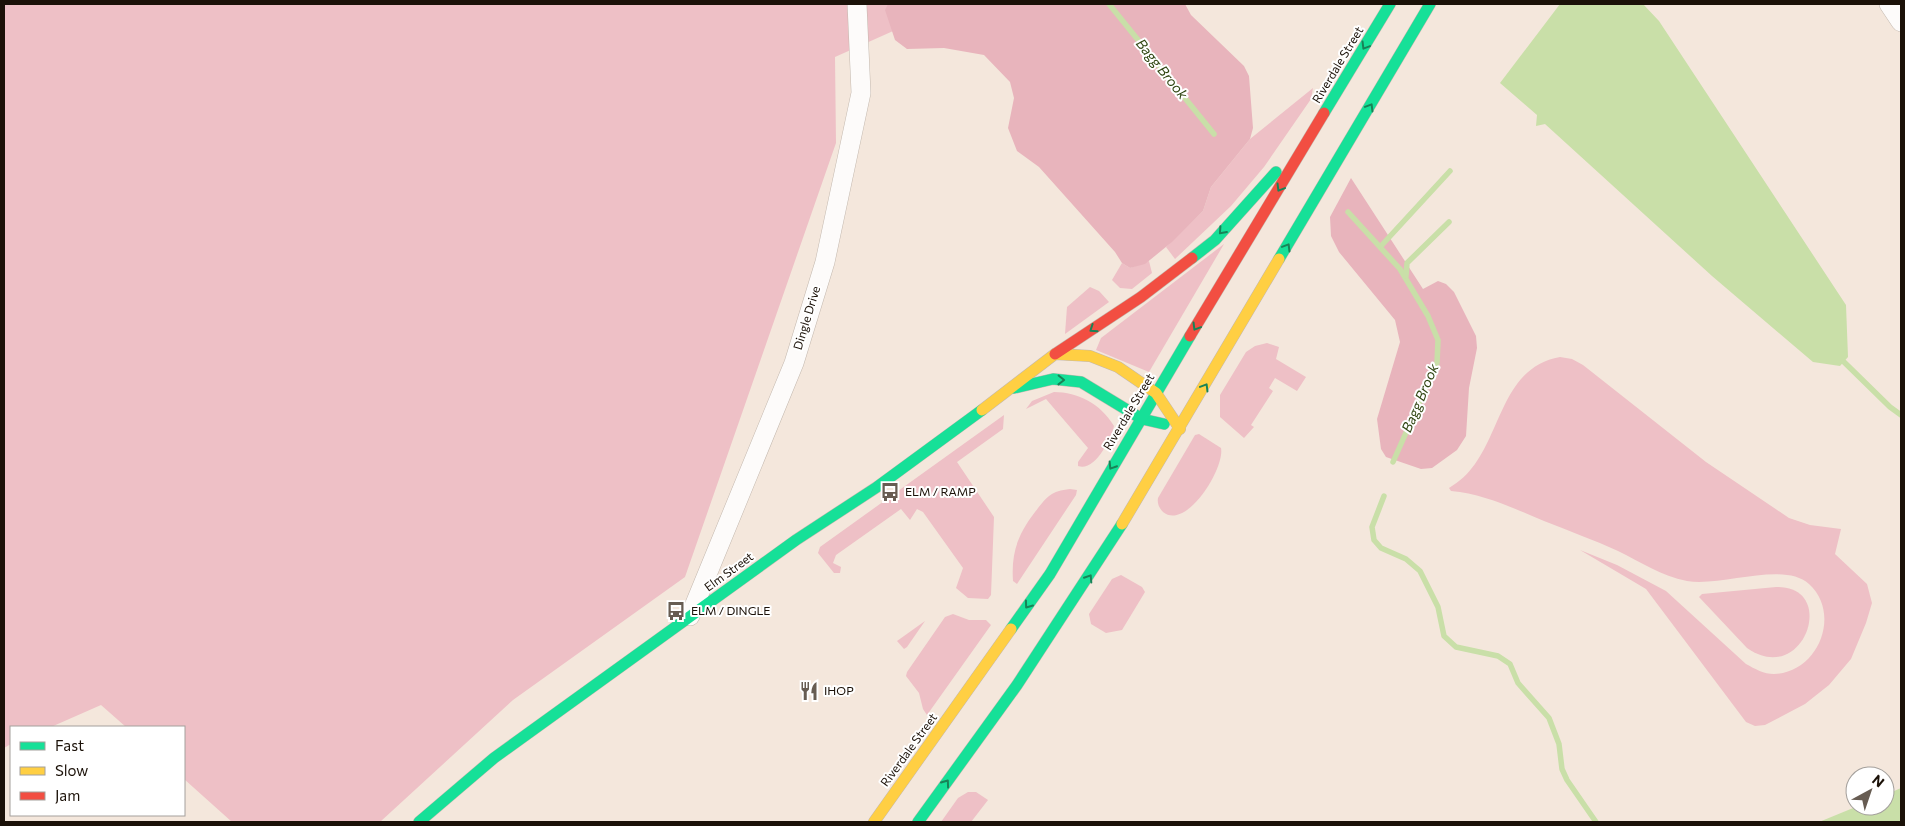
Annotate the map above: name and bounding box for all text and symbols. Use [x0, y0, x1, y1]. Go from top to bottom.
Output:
street label: Riverdale Street [1309, 24, 1366, 105]
water label: Bagg Brook [1133, 35, 1192, 103]
one-way arrow [1361, 40, 1371, 49]
one-way arrow [1363, 103, 1373, 112]
one-way arrow [1277, 182, 1287, 191]
one-way arrow [1219, 226, 1228, 235]
one-way arrow [1281, 243, 1291, 252]
street label: Dingle Drive [790, 284, 822, 351]
one-way arrow [1193, 321, 1202, 330]
one-way arrow [1089, 323, 1098, 332]
water label: Bagg Brook [1397, 361, 1442, 435]
street label: Riverdale Street [1100, 371, 1157, 452]
one-way arrow [1058, 375, 1066, 385]
one-way arrow [1198, 383, 1208, 392]
one-way arrow [1109, 461, 1119, 470]
bus stop icon: ELM / RAMP [879, 481, 901, 503]
place label: ELM / RAMP [905, 484, 976, 498]
street label: Elm Street [701, 549, 756, 594]
one-way arrow [1083, 574, 1092, 583]
one-way arrow [1024, 599, 1034, 608]
bus stop icon: ELM / DINGLE [665, 600, 687, 622]
place label: ELM / DINGLE [691, 603, 770, 617]
restaurant icon: IHOP [798, 680, 820, 702]
place label: IHOP [824, 683, 854, 697]
street label: Riverdale Street [877, 710, 939, 789]
legend [10, 726, 185, 816]
text: Fast [55, 736, 84, 754]
text: Slow [55, 761, 88, 779]
north arrow [1845, 766, 1895, 816]
text: N [1869, 771, 1888, 791]
one-way arrow [940, 779, 949, 789]
text: Jam [55, 786, 80, 804]

